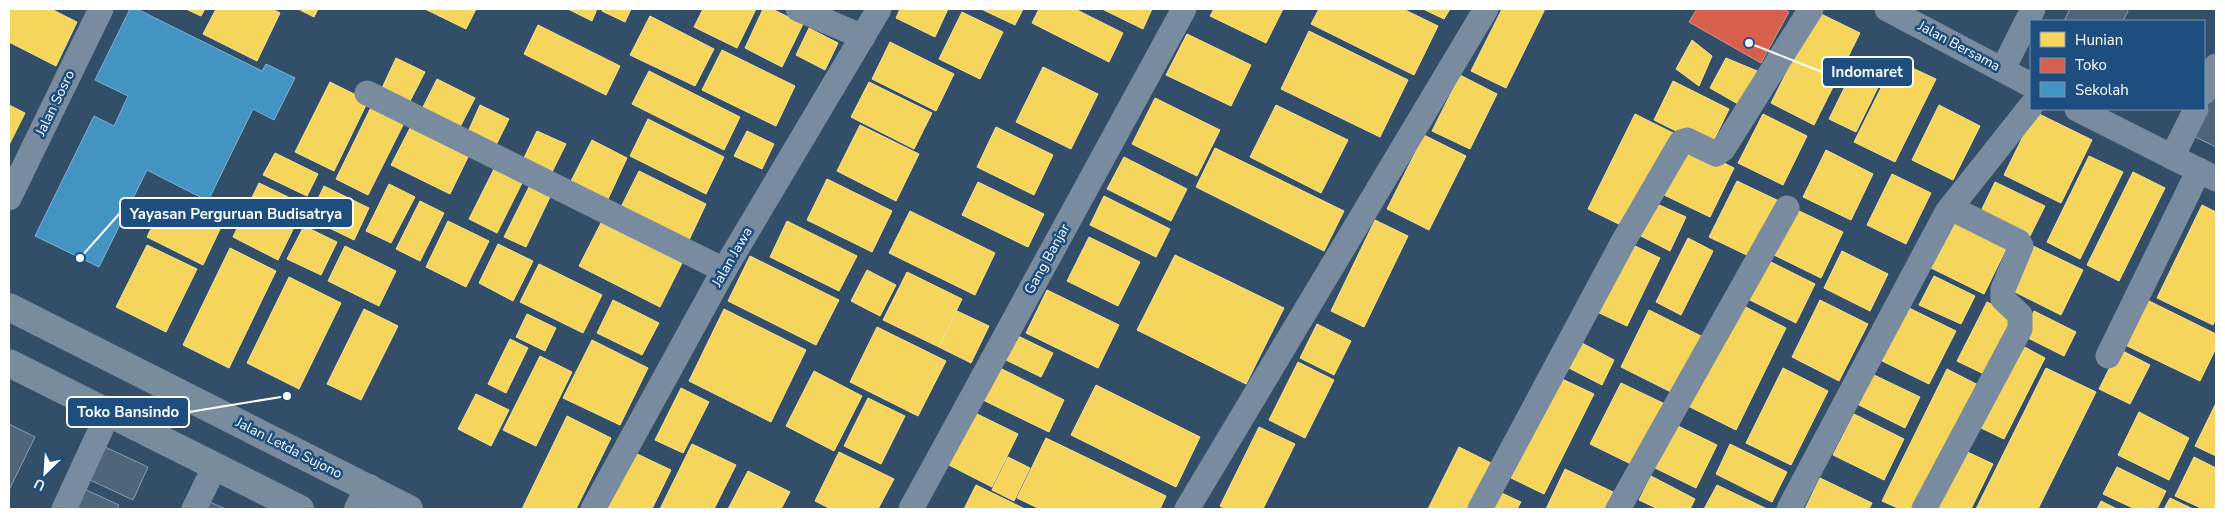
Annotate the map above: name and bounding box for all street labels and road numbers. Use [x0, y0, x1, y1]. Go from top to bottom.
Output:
street label: Jalan Bersama [1914, 16, 2003, 76]
street label: Jalan Sosro [30, 67, 79, 140]
street label: Gang Banjar [1020, 220, 1074, 298]
street label: Jalan Jawa [707, 224, 757, 291]
street label: Jalan Letda Sujono [232, 412, 346, 483]

